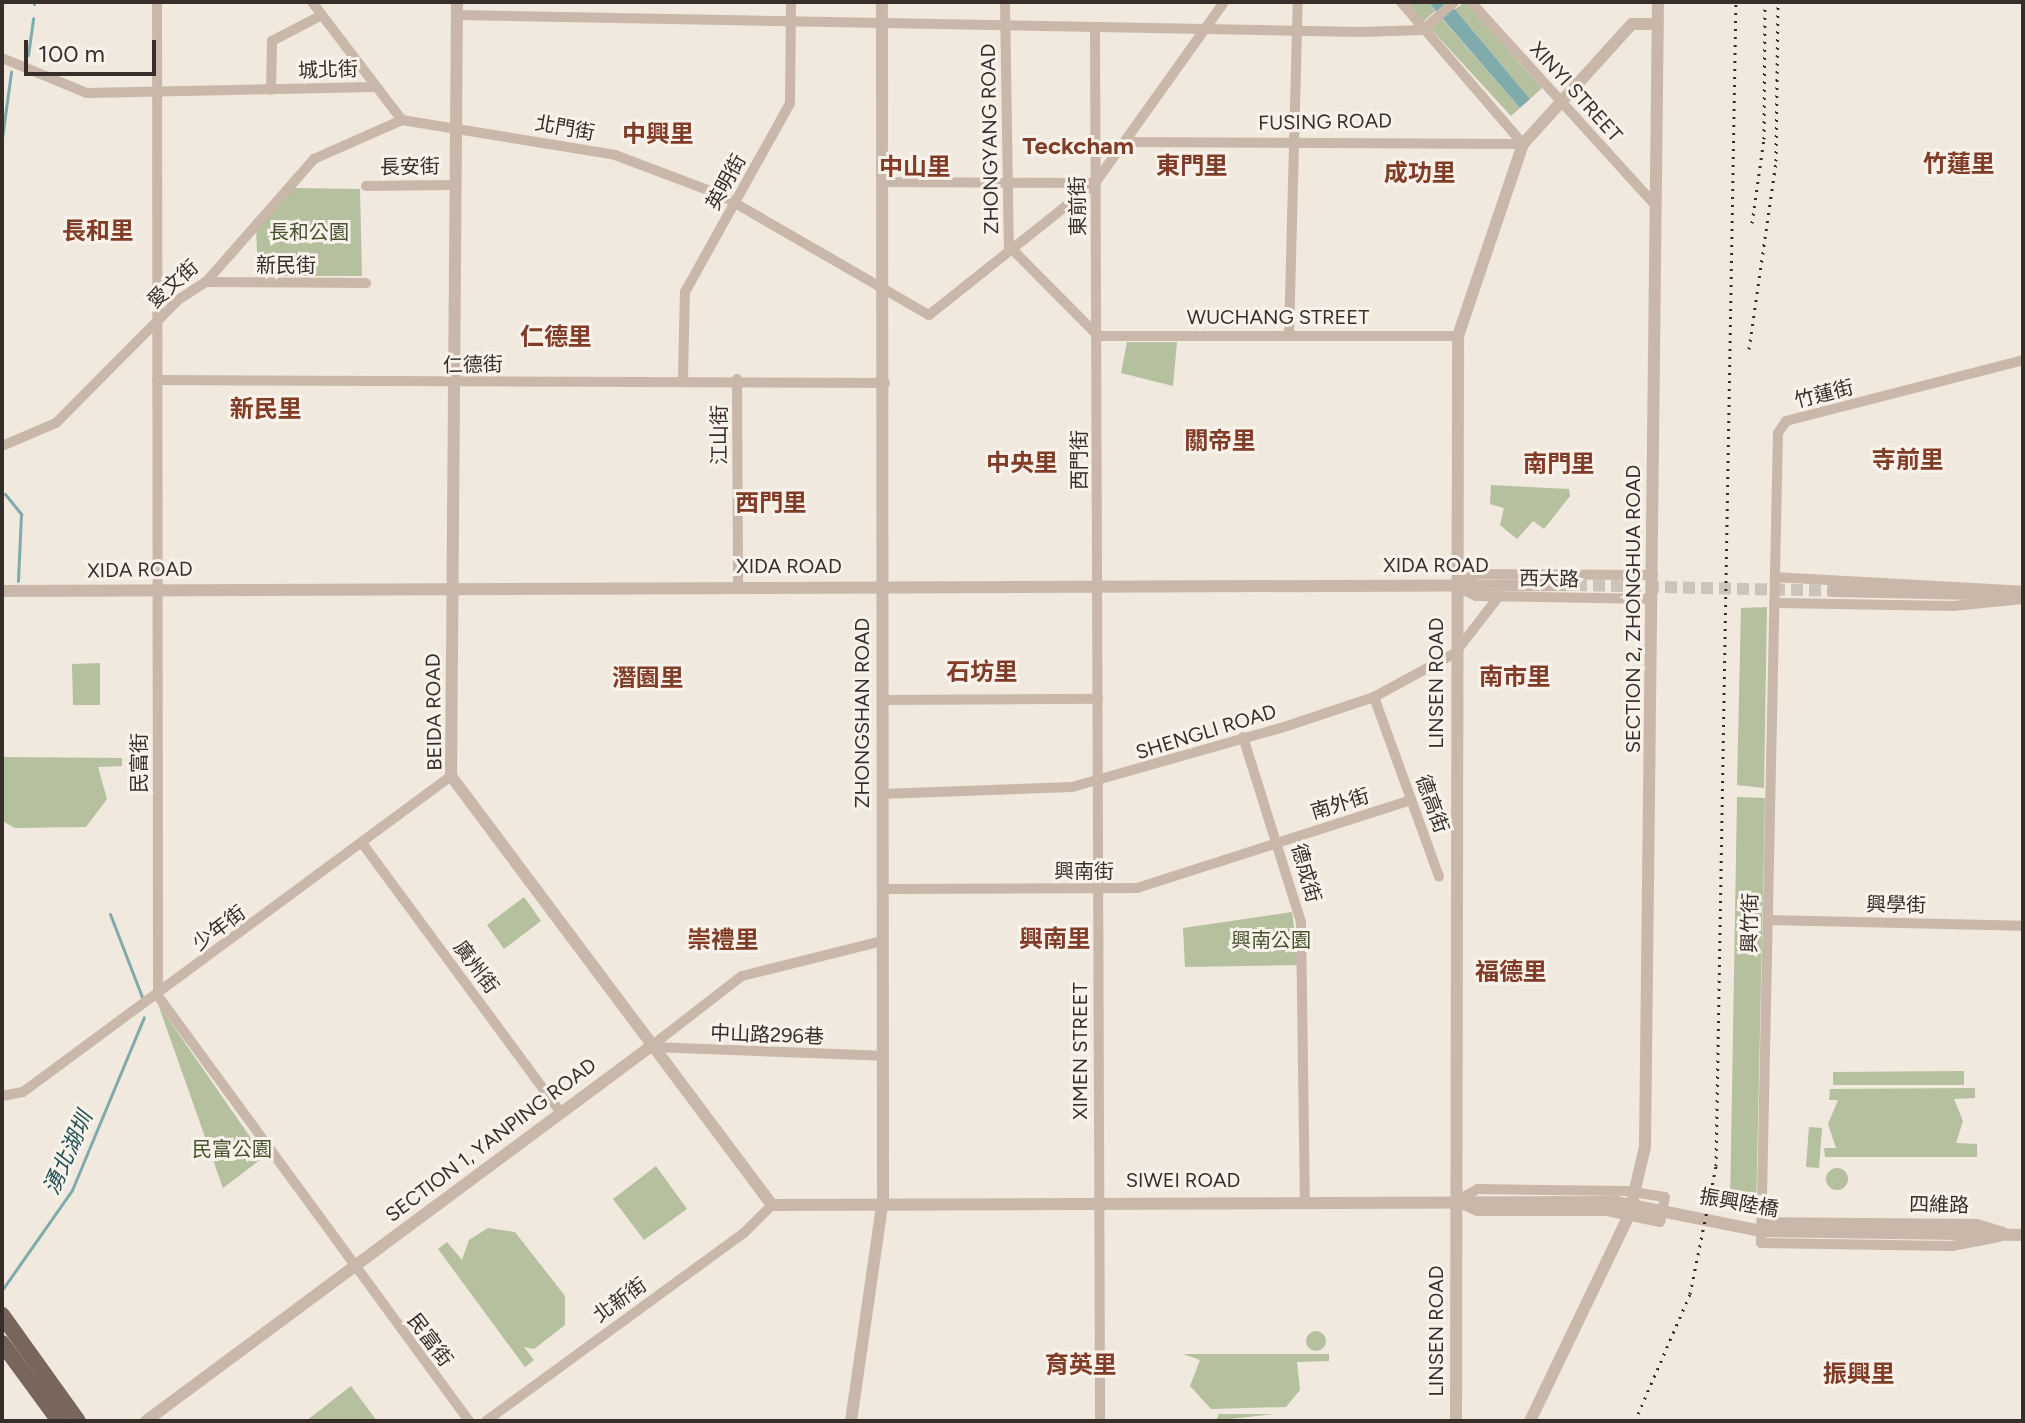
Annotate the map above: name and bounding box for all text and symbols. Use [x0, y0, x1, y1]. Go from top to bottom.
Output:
scale bar [28, 24, 160, 74]
street label: XINYI STREET [1525, 37, 1627, 147]
text: 100 m [38, 39, 105, 68]
street label: ZHONGYANG ROAD [976, 43, 1004, 235]
street label: 城北街 [298, 57, 358, 83]
street label: FUSING ROAD [1258, 109, 1392, 135]
street label: 北門街 [533, 111, 597, 145]
district label: 中興里 [622, 120, 694, 148]
district label: Teckcham [1022, 132, 1134, 160]
street label: 英明街 [701, 150, 751, 214]
district label: 竹蓮里 [1923, 150, 1995, 178]
district label: 東門里 [1156, 152, 1228, 180]
district label: 中山里 [879, 153, 951, 181]
street label: 長安街 [380, 154, 440, 180]
district label: 成功里 [1384, 159, 1456, 187]
street label: 東前街 [1065, 176, 1091, 236]
district label: 長和里 [62, 217, 134, 245]
park label: 長和公園 [269, 220, 349, 244]
street label: 新民街 [256, 253, 316, 277]
street label: 愛文街 [143, 255, 203, 313]
street label: WUCHANG STREET [1187, 305, 1369, 329]
district label: 仁德里 [520, 323, 592, 351]
street label: 仁德街 [443, 352, 503, 378]
street label: 竹蓮街 [1792, 375, 1856, 413]
district label: 新民里 [230, 395, 302, 423]
street label: 江山街 [707, 405, 731, 465]
district label: 關帝里 [1184, 427, 1256, 455]
street label: 西門街 [1067, 430, 1091, 490]
district label: 寺前里 [1872, 446, 1944, 474]
district label: 中央里 [986, 449, 1058, 477]
district label: 南門里 [1523, 450, 1595, 478]
street label: SECTION 2, ZHONGHUA ROAD [1621, 465, 1645, 753]
district label: 西門里 [735, 489, 807, 517]
street label: XIDA ROAD [1383, 553, 1489, 577]
street label: XIDA ROAD [736, 554, 842, 578]
street label: XIDA ROAD [87, 557, 193, 583]
street label: 西大路 [1519, 566, 1579, 592]
street label: LINSEN ROAD [1424, 617, 1448, 749]
street label: ZHONGSHAN ROAD [850, 618, 874, 808]
street label: BEIDA ROAD [421, 653, 447, 771]
district label: 石坊里 [946, 658, 1018, 686]
district label: 南市里 [1479, 663, 1551, 691]
district label: 潛園里 [612, 664, 684, 692]
street label: SHENGLI ROAD [1133, 699, 1279, 765]
street label: 民富街 [127, 733, 151, 793]
street label: 德高街 [1410, 772, 1454, 836]
street label: 南外街 [1308, 784, 1372, 824]
street label: 德成街 [1286, 841, 1326, 905]
street label: 興南街 [1054, 859, 1114, 883]
street label: 興學街 [1866, 892, 1926, 918]
street label: 興竹街 [1737, 893, 1763, 953]
street label: 少年街 [188, 900, 250, 956]
district label: 興南里 [1019, 925, 1091, 953]
district label: 崇禮里 [687, 926, 759, 954]
park label: 興南公園 [1231, 928, 1311, 952]
street label: 廣州街 [448, 936, 504, 998]
district label: 福德里 [1475, 958, 1547, 986]
street label: XIMEN STREET [1068, 982, 1092, 1120]
street label: 中山路296巷 [710, 1021, 824, 1049]
street label: SECTION 1, YANPING ROAD [381, 1053, 601, 1227]
water label: 湧北湖圳 [38, 1107, 98, 1199]
park label: 民富公園 [192, 1137, 272, 1161]
street label: SIWEI ROAD [1126, 1168, 1240, 1192]
street label: 振興陸橋 [1698, 1184, 1780, 1222]
street label: 四維路 [1909, 1192, 1969, 1218]
street label: LINSEN ROAD [1424, 1265, 1448, 1397]
street label: 北新街 [589, 1273, 651, 1327]
street label: 民富街 [402, 1309, 458, 1371]
district label: 育英里 [1045, 1351, 1117, 1379]
district label: 振興里 [1823, 1360, 1895, 1388]

